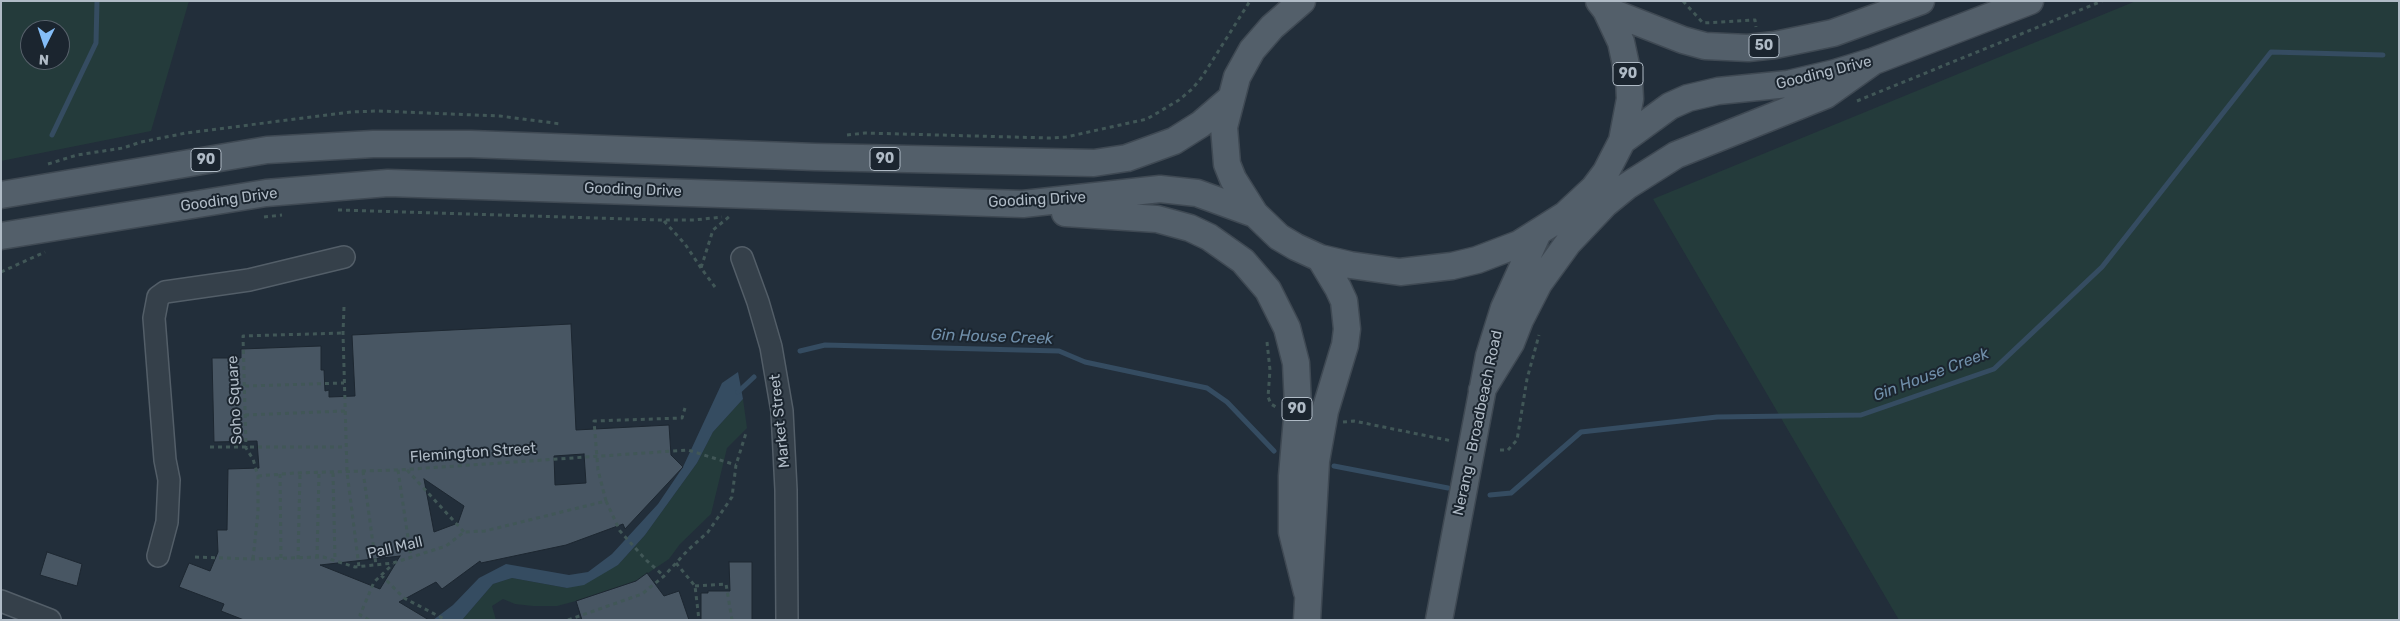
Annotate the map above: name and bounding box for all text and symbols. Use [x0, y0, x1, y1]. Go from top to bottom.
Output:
north arrow [20, 20, 70, 70]
road number: 50 [1749, 34, 1779, 58]
text: N [38, 51, 50, 68]
street label: Gooding Drive [1774, 52, 1874, 94]
road number: 90 [1613, 62, 1643, 86]
road number: 90 [191, 148, 221, 172]
road number: 90 [870, 148, 900, 170]
street label: Gooding Drive [584, 179, 682, 201]
street label: Gooding Drive [179, 184, 279, 216]
street label: Gooding Drive [988, 188, 1086, 212]
water label: Gin House Creek [930, 325, 1054, 349]
street label: Nerang - Broadbeach Road [1450, 329, 1506, 517]
water label: Gin House Creek [1870, 344, 1992, 406]
street label: Soho Square [224, 355, 246, 445]
street label: Market Street [766, 373, 794, 469]
road number: 90 [1282, 398, 1312, 420]
street label: Flemington Street [409, 440, 537, 466]
street label: Pall Mall [366, 533, 424, 563]

